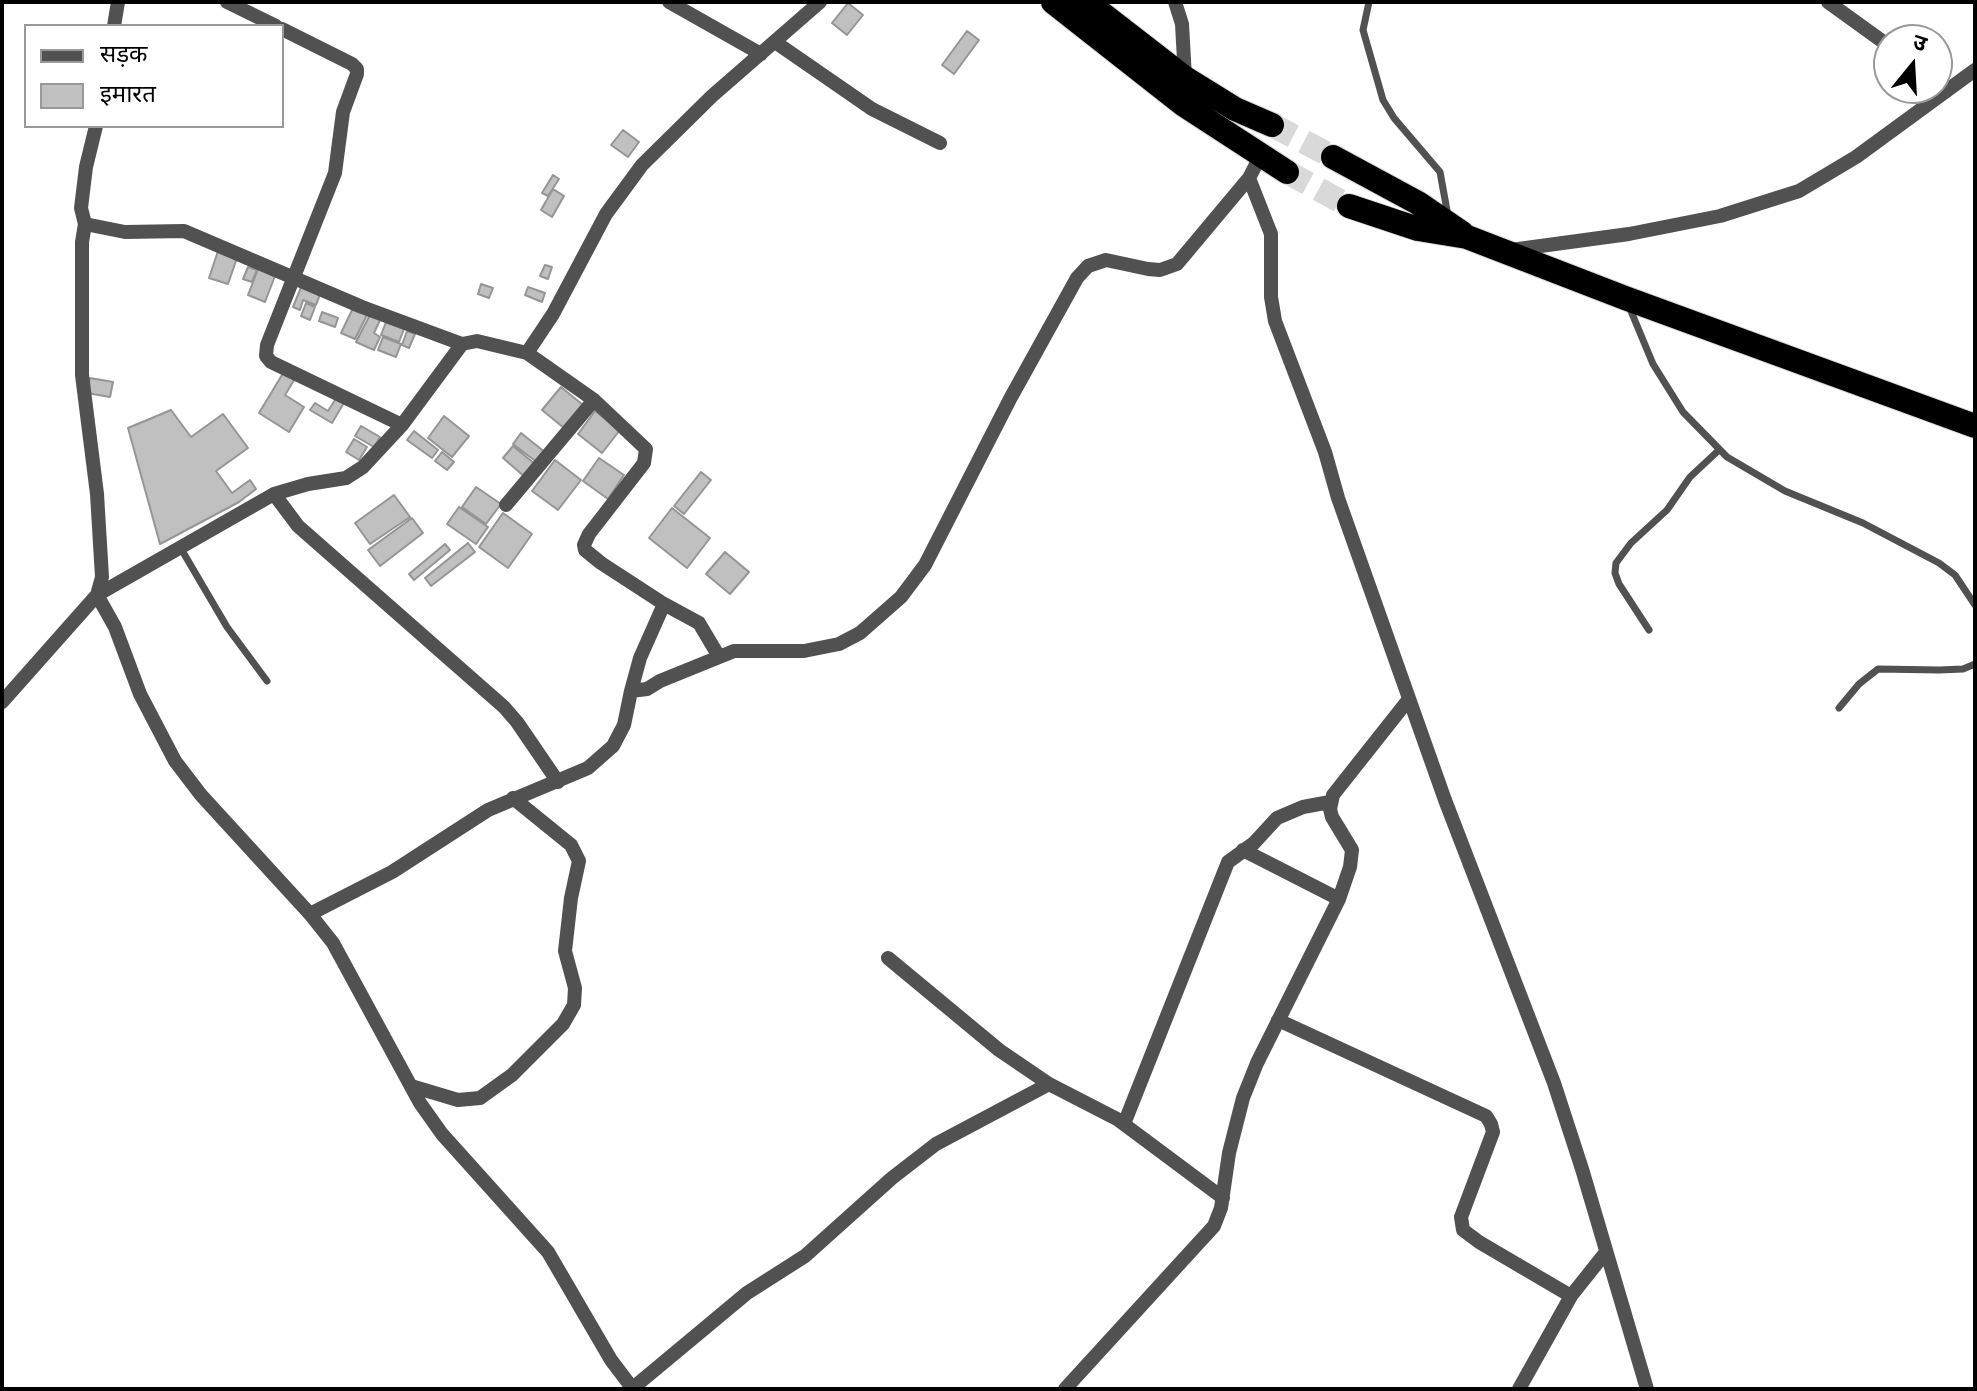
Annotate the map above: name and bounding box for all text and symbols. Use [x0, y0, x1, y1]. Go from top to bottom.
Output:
legend [24, 24, 284, 128]
north arrow [1873, 24, 1953, 104]
text: उ [1910, 29, 1930, 56]
text: सड़क [100, 40, 148, 68]
text: इमारत [100, 80, 156, 108]

